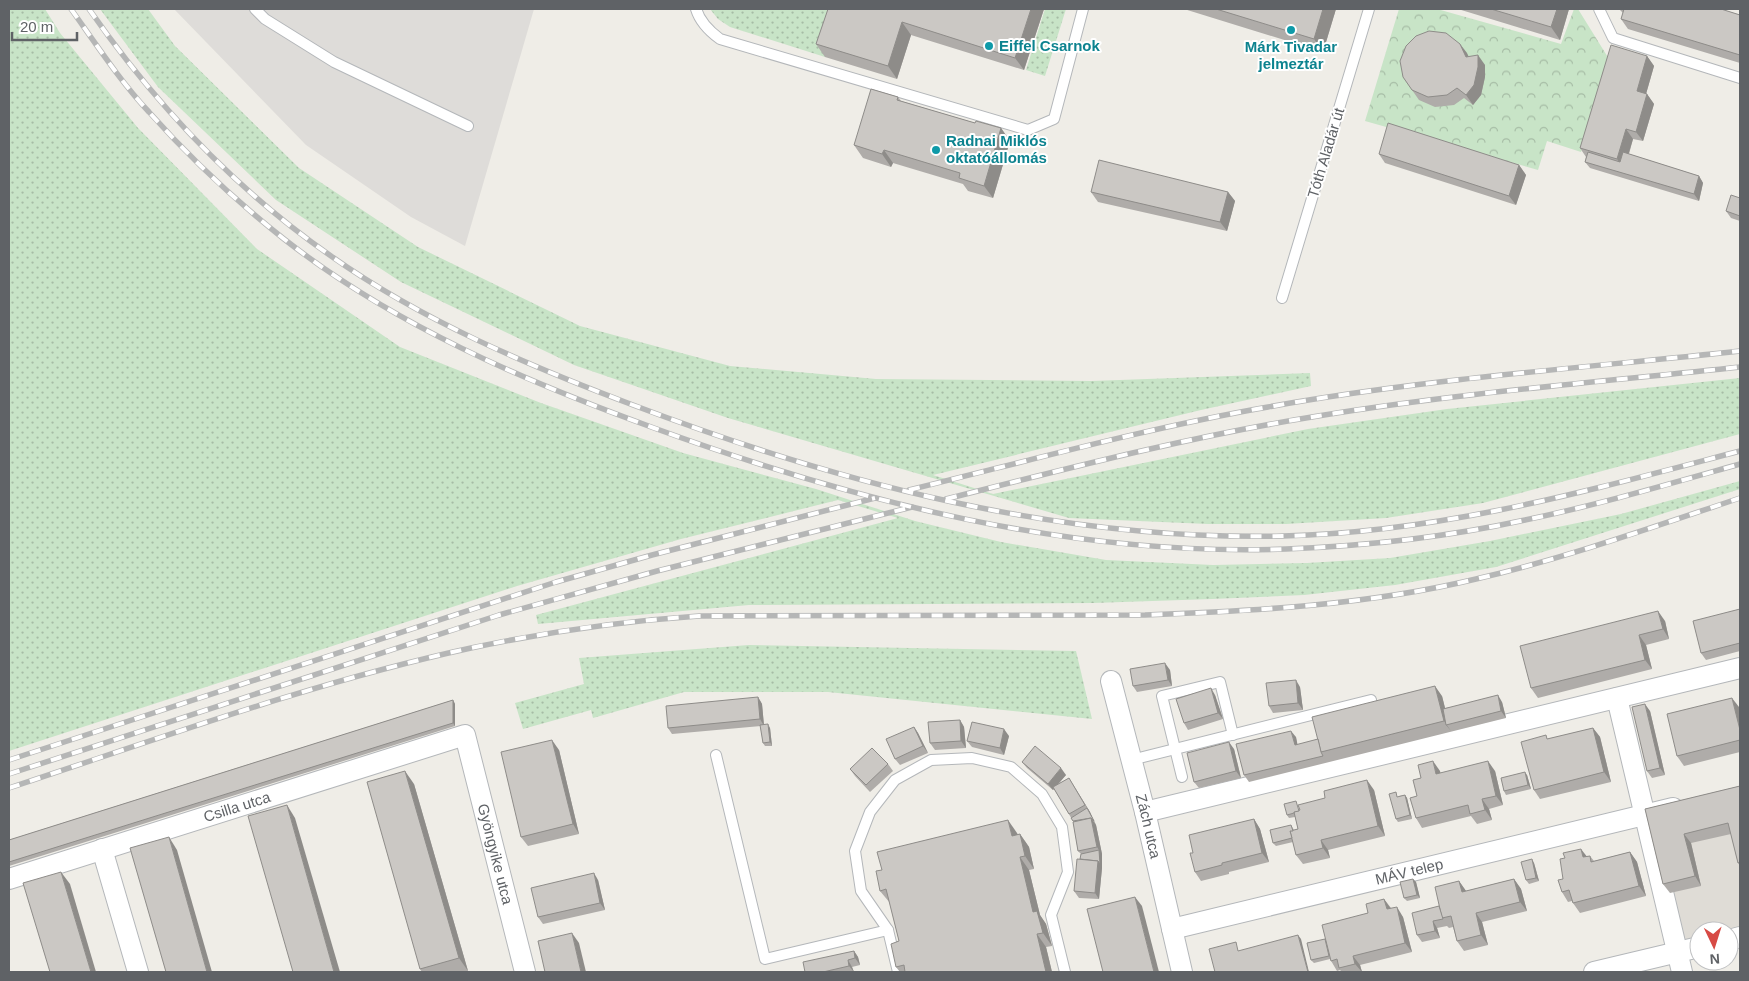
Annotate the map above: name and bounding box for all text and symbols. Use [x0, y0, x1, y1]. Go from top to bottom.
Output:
scale bar [12, 10, 78, 42]
text: 20 m [20, 18, 53, 35]
marker: Márk Tivadar jelmeztár [1285, 24, 1297, 36]
place label: Eiffel Csarnok [999, 37, 1101, 54]
place label: Márk Tivadar jelmeztár [1245, 38, 1337, 72]
marker: Eiffel Csarnok [983, 40, 995, 52]
street label: Tóth Aladár út [1304, 105, 1348, 200]
place label: Radnai Miklós oktatóállomás [946, 132, 1047, 166]
marker: Radnai Miklós oktatóállomás [930, 144, 942, 156]
street label: Csilla utca [201, 788, 273, 825]
street label: Zách utca [1133, 792, 1165, 861]
street label: Gyöngyike utca [475, 802, 517, 907]
street label: MÁV telep [1373, 855, 1445, 888]
north arrow [1689, 921, 1739, 971]
text: N [1709, 951, 1721, 967]

